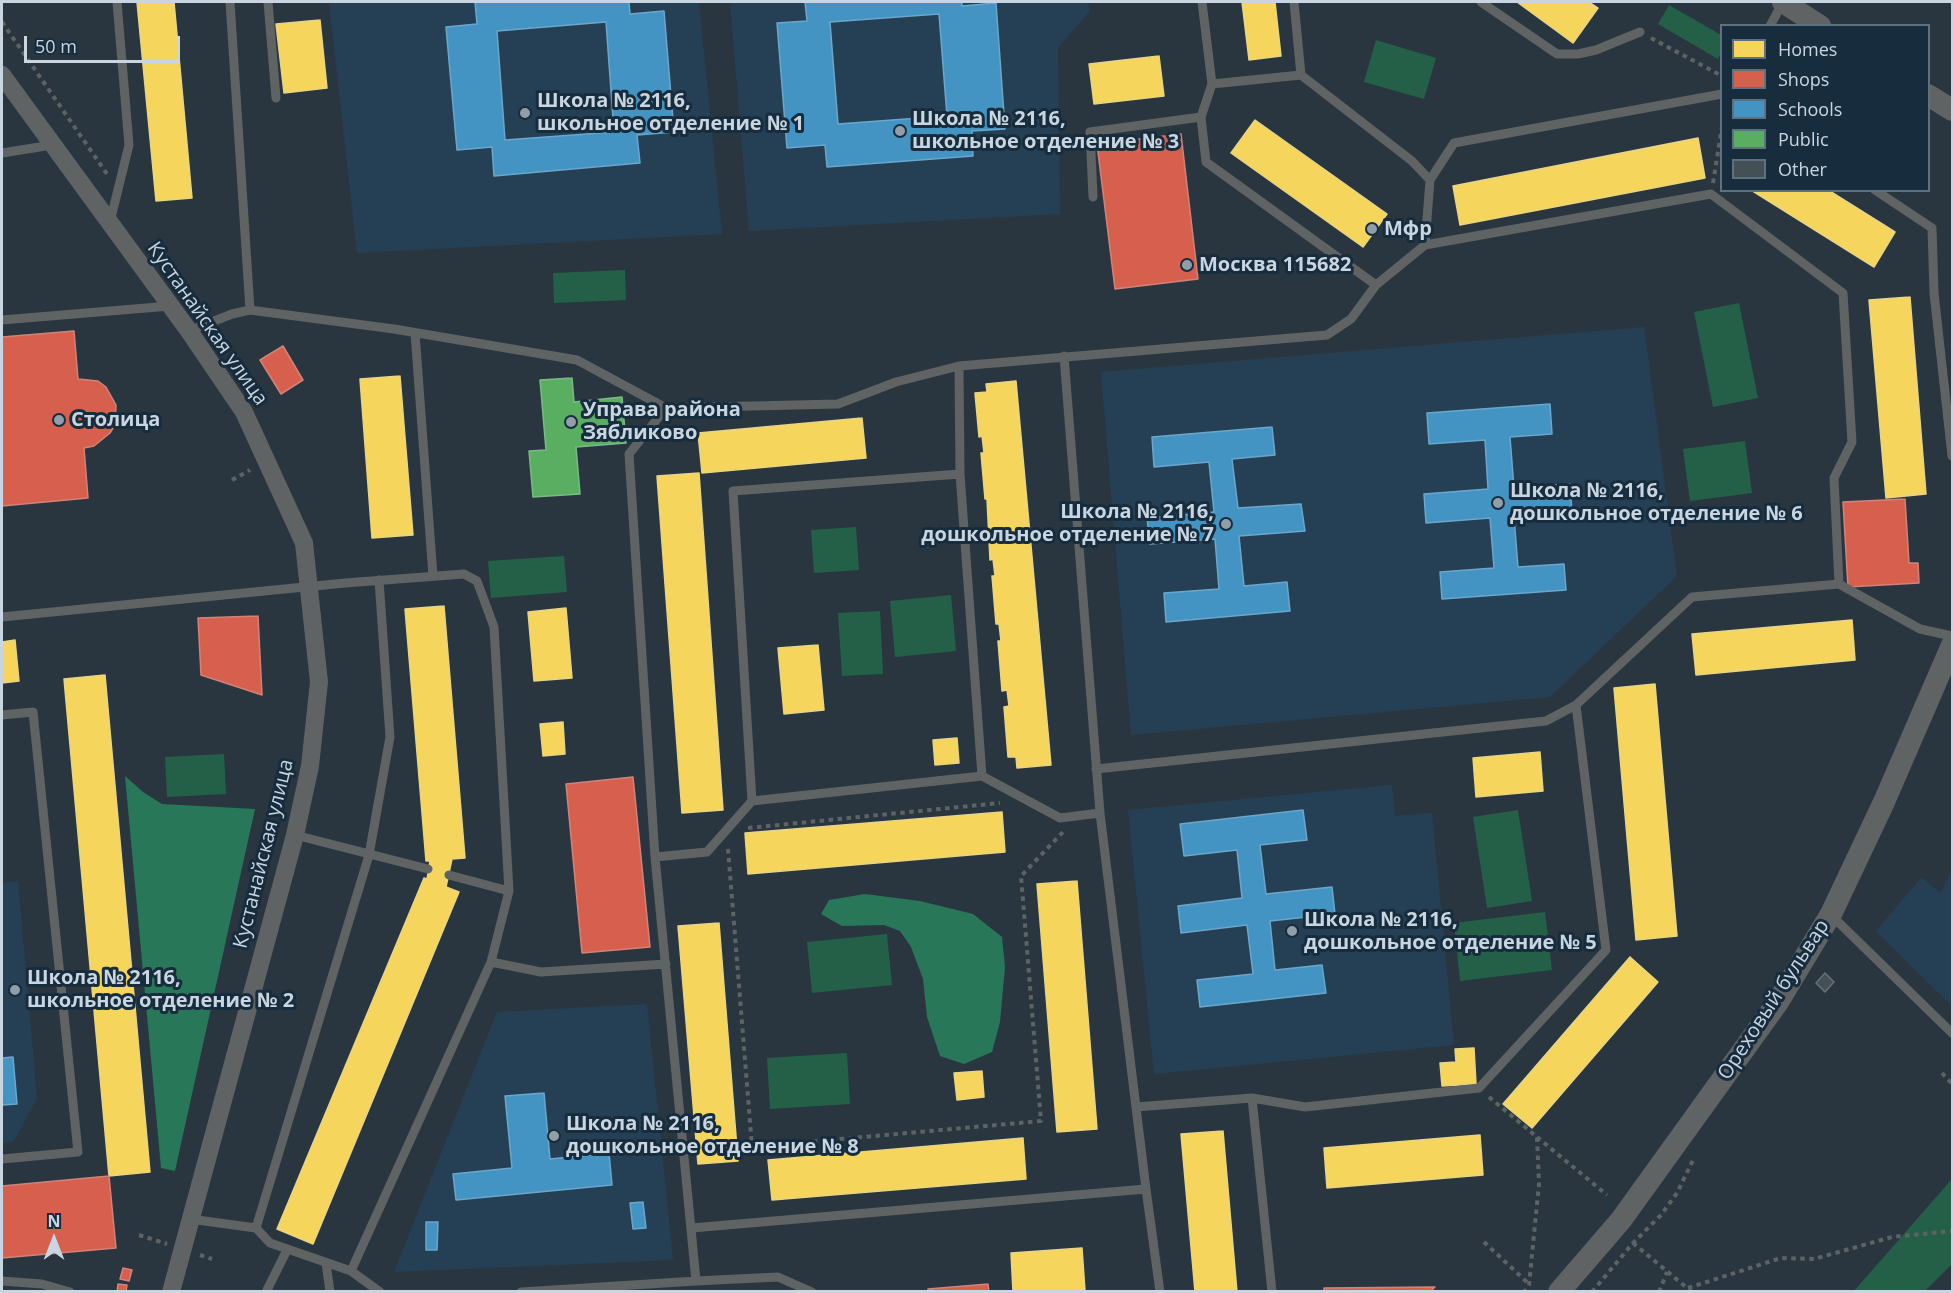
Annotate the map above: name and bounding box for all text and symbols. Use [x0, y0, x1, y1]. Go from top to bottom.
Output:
scale bar [27, 24, 183, 62]
legend [1720, 24, 1930, 192]
text: 50 m [35, 34, 77, 58]
text: Homes [1778, 37, 1837, 61]
text: Shops [1778, 67, 1829, 91]
place label: Школа № 2116, школьное отделение № 1 [537, 89, 804, 136]
text: Schools [1778, 97, 1842, 121]
marker: Школа № 2116, школьное отделение № 1 [518, 106, 532, 120]
place label: Школа № 2116, школьное отделение № 3 [912, 107, 1179, 154]
marker: Школа № 2116, школьное отделение № 3 [893, 124, 907, 138]
text: Public [1778, 127, 1829, 151]
text: Other [1778, 157, 1827, 181]
place label: Мфр [1384, 217, 1432, 241]
marker: Мфр [1365, 222, 1379, 236]
street label: Кустанайская улица [142, 238, 272, 410]
place label: Москва 115682 [1199, 253, 1351, 277]
marker: Москва 115682 [1180, 258, 1194, 272]
place label: Управа района Зябликово [583, 398, 741, 445]
place label: Столица [71, 408, 160, 432]
marker: Столица [52, 413, 66, 427]
marker: Управа района Зябликово [564, 415, 578, 429]
place label: Школа № 2116, дошкольное отделение № 6 [1510, 479, 1803, 526]
marker: Школа № 2116, дошкольное отделение № 6 [1491, 496, 1505, 510]
place label: Школа № 2116, дошкольное отделение № 7 [921, 500, 1214, 547]
marker: Школа № 2116, дошкольное отделение № 7 [1219, 517, 1233, 531]
street label: Кустанайская улица [229, 757, 299, 951]
place label: Школа № 2116, дошкольное отделение № 5 [1304, 908, 1597, 955]
street label: Ореховый бульвар [1713, 915, 1835, 1085]
marker: Школа № 2116, дошкольное отделение № 5 [1285, 924, 1299, 938]
place label: Школа № 2116, школьное отделение № 2 [27, 966, 294, 1013]
marker: Школа № 2116, школьное отделение № 2 [8, 983, 22, 997]
place label: Школа № 2116, дошкольное отделение № 8 [566, 1112, 859, 1159]
marker: Школа № 2116, дошкольное отделение № 8 [547, 1129, 561, 1143]
north arrow [24, 1209, 84, 1269]
text: N [47, 1210, 61, 1232]

